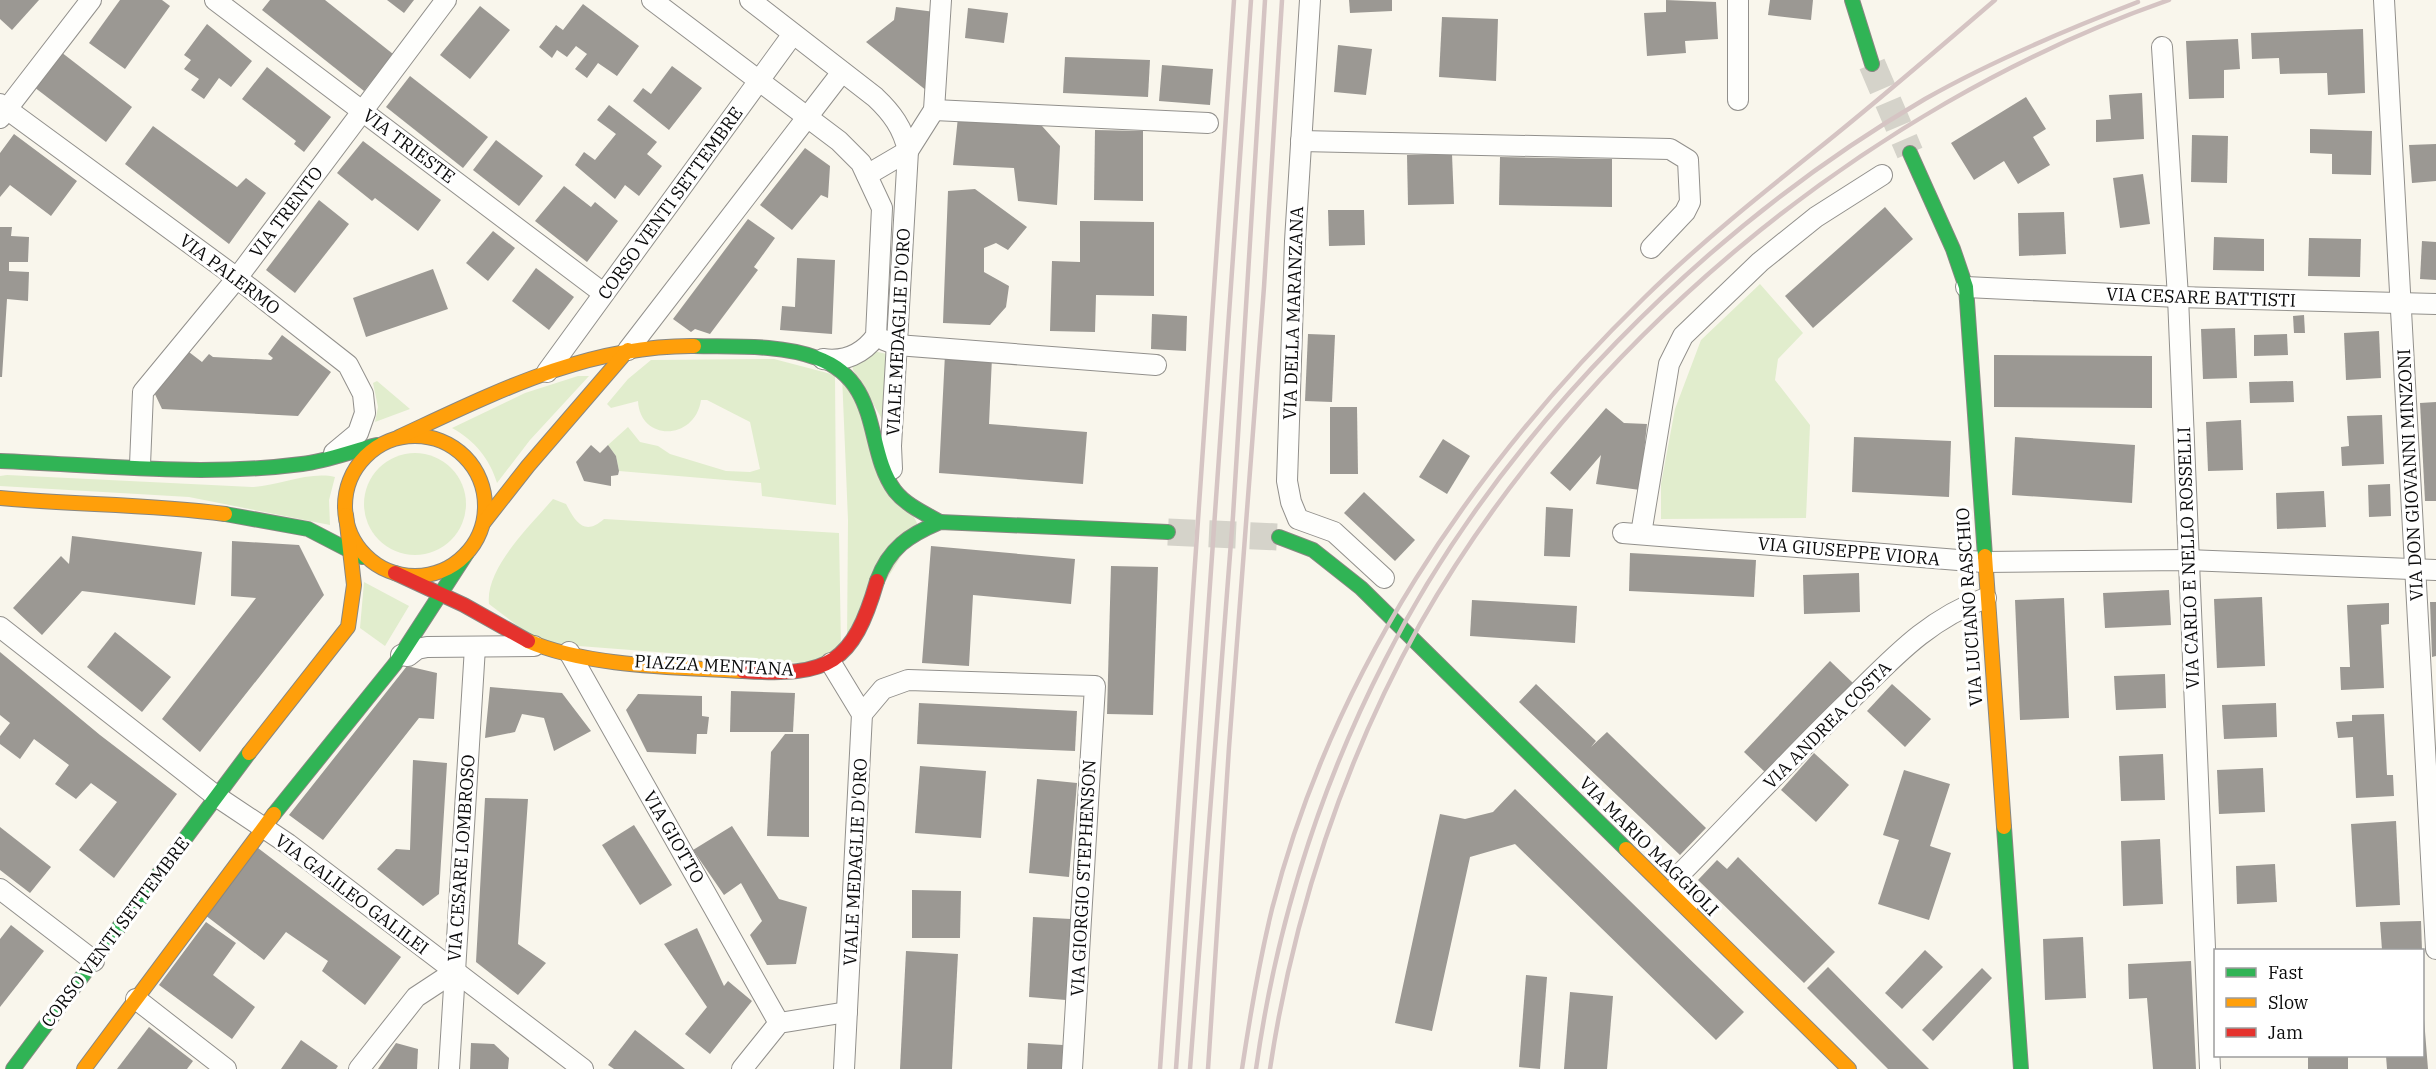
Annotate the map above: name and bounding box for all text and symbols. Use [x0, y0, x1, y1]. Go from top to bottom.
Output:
street label: CORSO VENTI SETTEMBRE [592, 102, 748, 304]
street label: VIA TRIESTE [358, 104, 460, 188]
street label: VIA TRENTO [244, 162, 328, 262]
street label: VIA DELLA MARANZANA [1278, 205, 1308, 420]
street label: VIALE MEDAGLIE D'ORO [881, 227, 915, 437]
street label: VIA PALERMO [175, 229, 285, 319]
street label: VIA CESARE BATTISTI [2106, 282, 2296, 312]
street label: VIA DON GIOVANNI MINZONI [2392, 348, 2428, 602]
street label: VIA CARLO E NELLO ROSSELLI [2172, 426, 2204, 690]
street label: VIA LUCIANO RASCHIO [1951, 507, 1987, 707]
street label: VIA GIUSEPPE VIORA [1757, 532, 1942, 570]
street label: PIAZZA MENTANA [634, 649, 795, 681]
street label: VIA ANDREA COSTA [1758, 656, 1896, 794]
street label: VIA CESARE LOMBROSO [442, 754, 480, 962]
street label: VIALE MEDAGLIE D'ORO [838, 757, 872, 967]
street label: VIA GIORGIO STEPHENSON [1065, 759, 1101, 997]
street label: VIA MARIO MAGGIOLI [1574, 771, 1724, 921]
street label: VIA GIOTTO [638, 787, 710, 887]
street label: VIA GALILEO GALILEI [271, 829, 433, 959]
street label: CORSO VENTI SETTEMBRE [36, 832, 194, 1032]
legend [2214, 949, 2424, 1057]
text: Fast [2268, 961, 2303, 984]
text: Slow [2268, 991, 2308, 1014]
text: Jam [2268, 1021, 2303, 1044]

